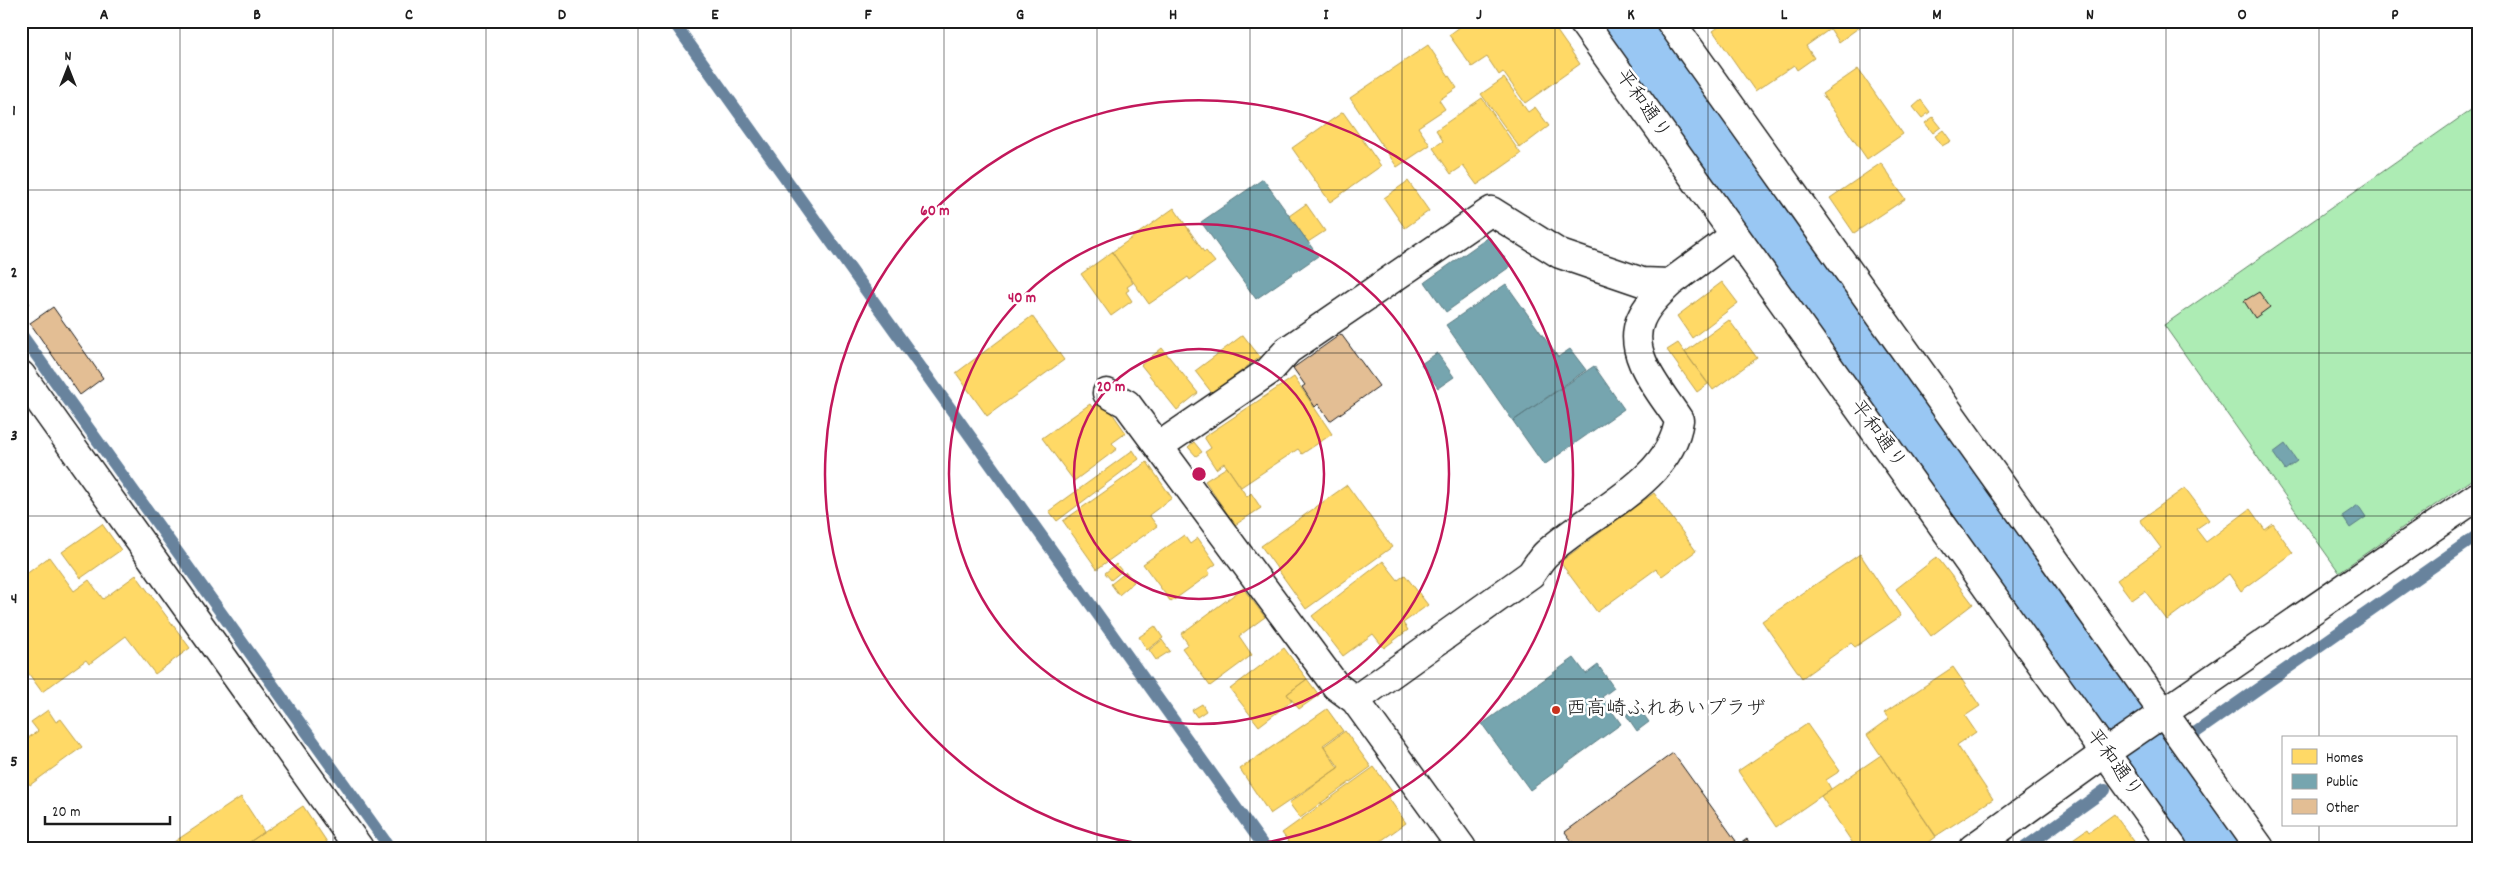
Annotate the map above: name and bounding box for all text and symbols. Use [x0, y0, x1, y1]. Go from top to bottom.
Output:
text: A [100, 4, 109, 27]
text: B [253, 4, 261, 27]
text: C [405, 4, 413, 27]
text: D [558, 4, 567, 27]
text: E [711, 4, 719, 27]
text: F [864, 4, 872, 27]
text: G [1016, 4, 1024, 27]
text: H [1169, 4, 1177, 27]
text: I [1324, 4, 1330, 27]
text: J [1476, 4, 1482, 27]
text: K [1627, 4, 1635, 27]
text: L [1781, 4, 1788, 27]
text: M [1932, 4, 1942, 27]
text: N [2086, 4, 2094, 27]
text: O [2237, 4, 2247, 27]
text: P [2391, 4, 2399, 27]
north arrow [42, 42, 92, 92]
text: N [65, 47, 72, 67]
street label: 平和通り [1608, 64, 1676, 146]
text: 1 [12, 100, 16, 123]
text: 60 m [920, 201, 950, 223]
text: 2 [11, 262, 18, 285]
text: 40 m [1008, 288, 1036, 310]
text: 20 m [1097, 377, 1125, 399]
street label: 平和通り [1842, 394, 1912, 476]
text: 3 [10, 425, 18, 448]
centre of rings [1190, 465, 1208, 483]
text: 4 [11, 588, 17, 611]
place label: 西高崎ふれあいプラザ [1566, 696, 1766, 724]
marker: 西高崎ふれあいプラザ [1550, 704, 1562, 716]
street label: 平和通り [2078, 723, 2148, 805]
legend [2282, 736, 2456, 826]
text: Homes [2326, 748, 2364, 770]
text: 5 [10, 751, 18, 774]
text: Public [2326, 772, 2358, 794]
scale bar [45, 794, 170, 826]
text: Other [2326, 798, 2360, 820]
text: 20 m [52, 802, 80, 824]

